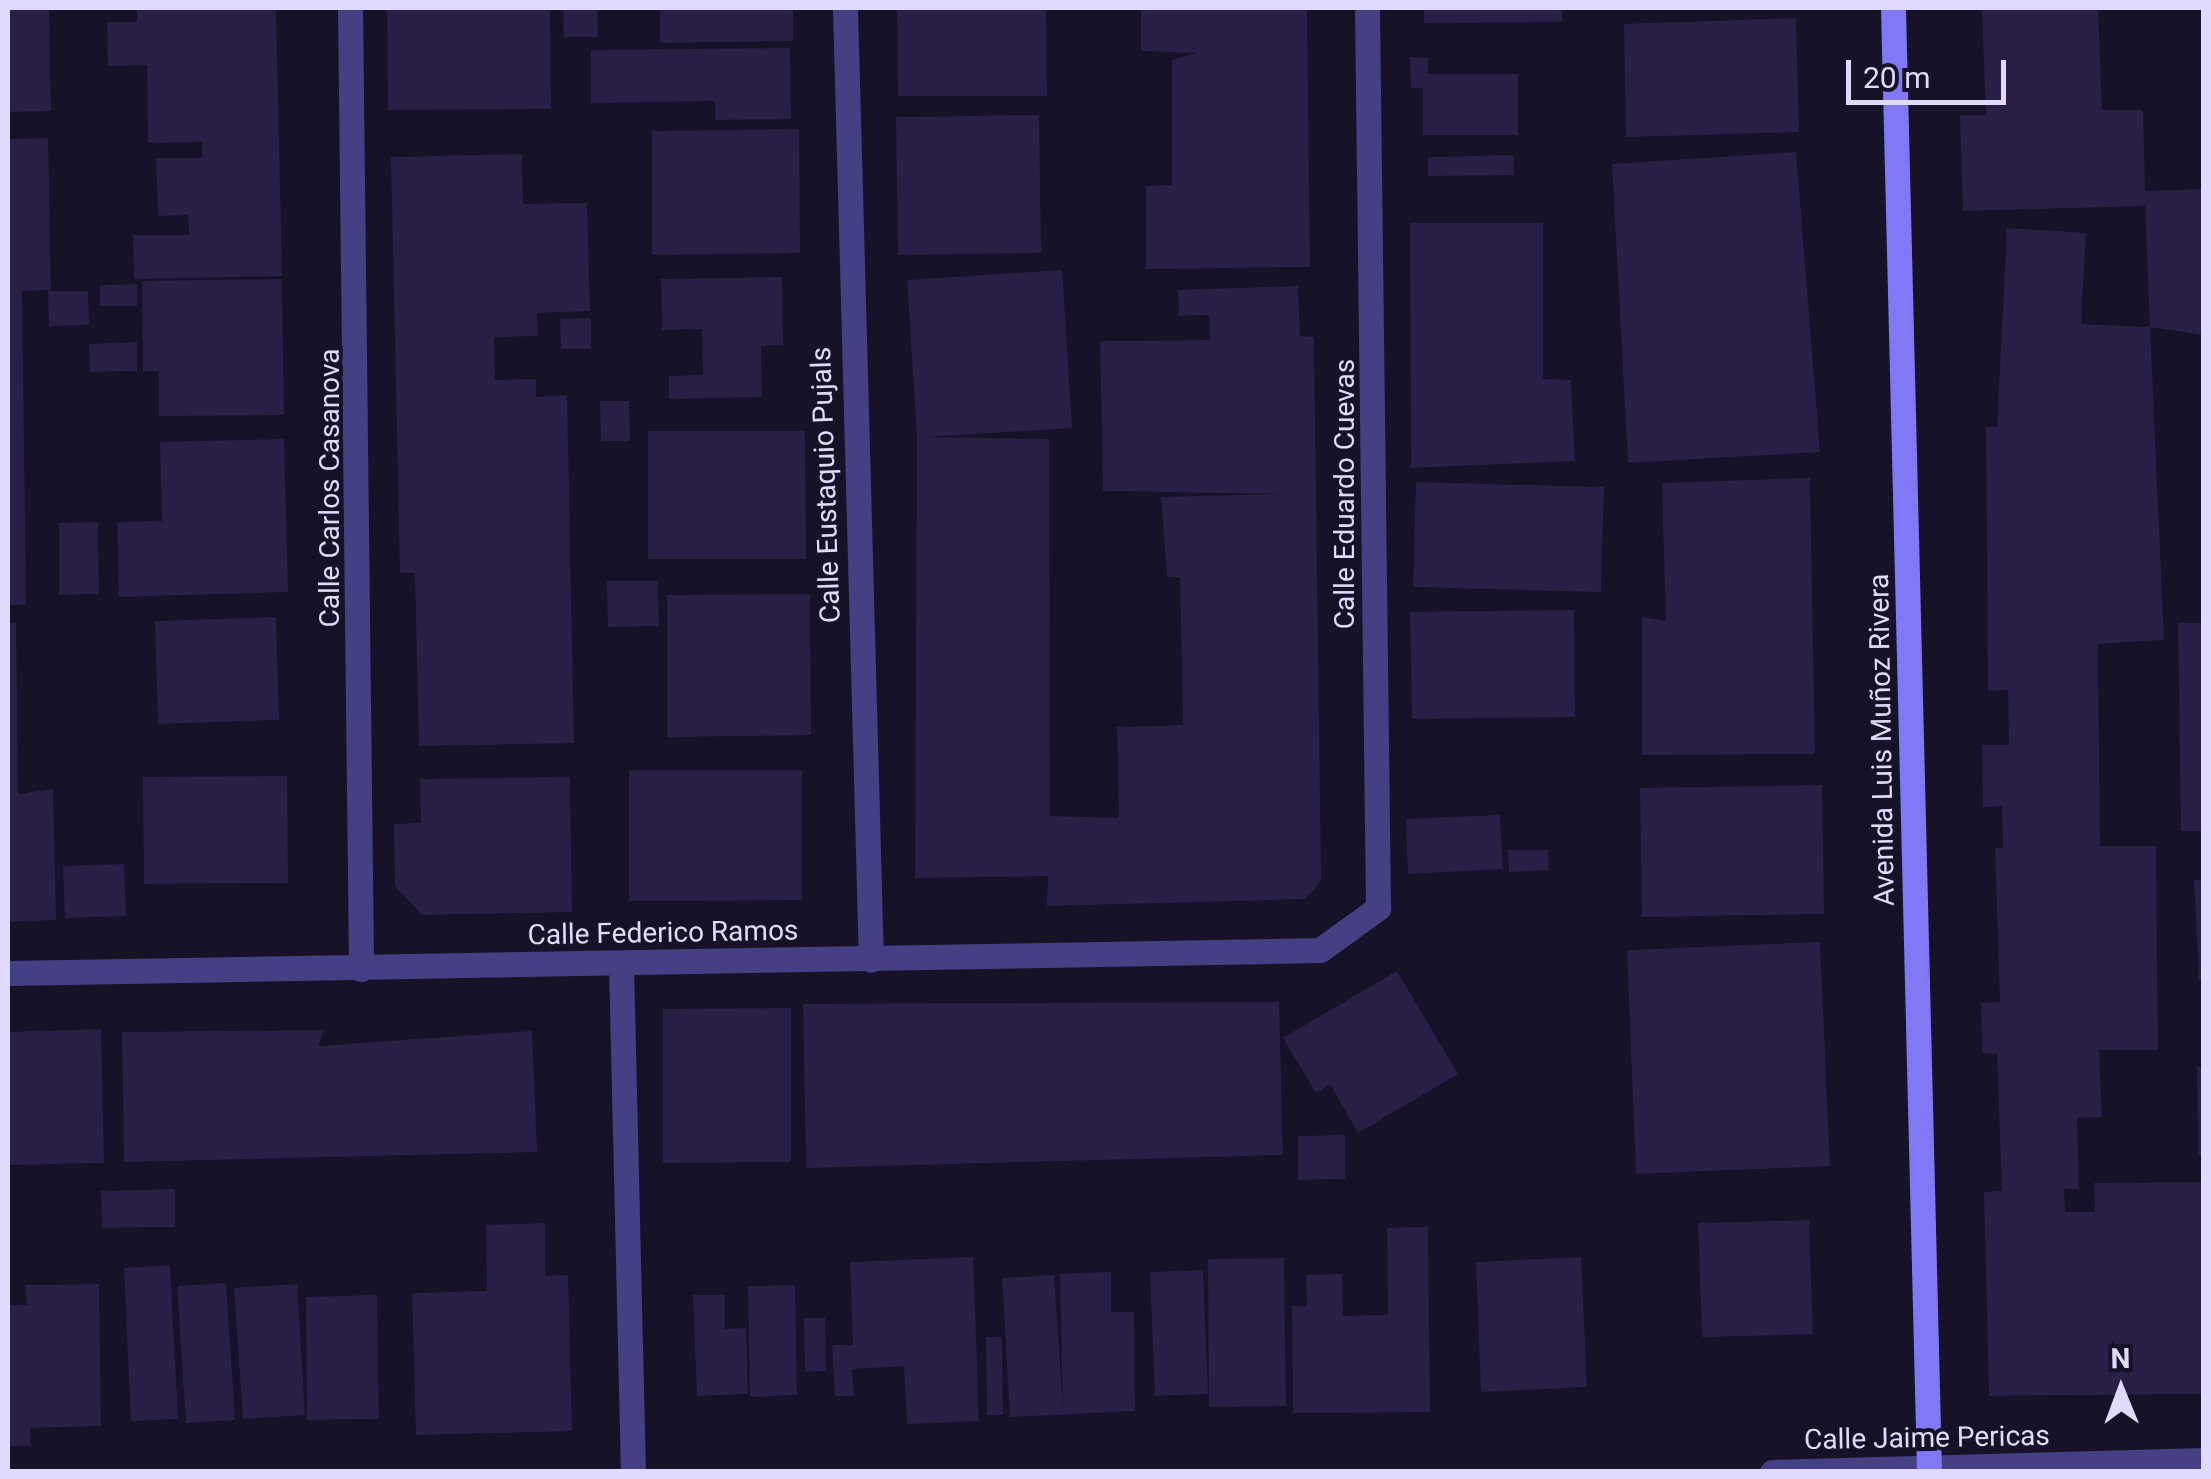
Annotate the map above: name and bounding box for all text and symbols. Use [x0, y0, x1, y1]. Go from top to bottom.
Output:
scale bar [1851, 40, 2011, 102]
text: 20 m [1863, 60, 1930, 95]
street label: Calle Eustaquio Pujals [804, 346, 848, 624]
street label: Calle Carlos Casanova [313, 349, 347, 627]
street label: Calle Eduardo Cuevas [1328, 359, 1362, 629]
street label: Avenida Luis Muñoz Rivera [1862, 573, 1902, 907]
street label: Calle Federico Ramos [527, 914, 799, 952]
north arrow [2071, 1339, 2171, 1439]
text: N [2110, 1342, 2131, 1375]
street label: Calle Jaime Pericas [1804, 1419, 2050, 1457]

